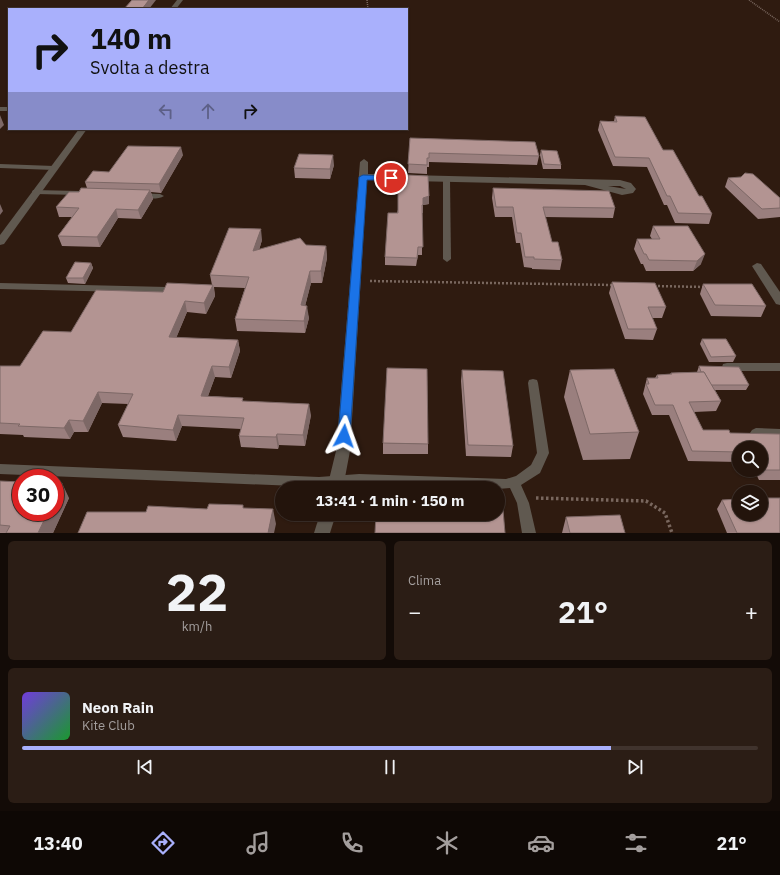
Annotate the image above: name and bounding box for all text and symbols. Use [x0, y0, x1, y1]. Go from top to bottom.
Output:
text: 140 m [90, 20, 172, 57]
icon: right [24, 24, 76, 76]
text: Svolta a destra [90, 56, 210, 79]
icon: left [155, 100, 177, 122]
icon: ahead [197, 100, 219, 122]
icon: right [239, 100, 261, 122]
pin [374, 161, 408, 195]
icon: arrive [380, 167, 402, 189]
position arrow [323, 415, 365, 457]
map controls [732, 441, 768, 521]
button: search [732, 441, 768, 477]
speed limit sign: 30 [12, 469, 64, 521]
button: layers [732, 485, 768, 521]
text: 13:41 · 1 min · 150 m [316, 491, 464, 510]
text: 22 [166, 558, 228, 625]
text: Clima [408, 572, 441, 589]
text: 21° [558, 592, 608, 631]
text: − [408, 597, 421, 626]
text: + [745, 597, 758, 626]
text: km/h [182, 618, 212, 635]
text: Neon Rain [82, 698, 154, 717]
text: Kite Club [82, 717, 135, 734]
icon: previous [134, 756, 156, 778]
icon: pause [379, 756, 401, 778]
icon: next [624, 756, 646, 778]
icon: directions [149, 829, 177, 857]
icon: music [244, 829, 272, 857]
icon: phone [338, 829, 366, 857]
icon: climate [433, 829, 461, 857]
icon: car [527, 829, 555, 857]
icon: filters [622, 829, 650, 857]
text: 13:40 [33, 832, 82, 855]
text: 21° [717, 832, 747, 855]

